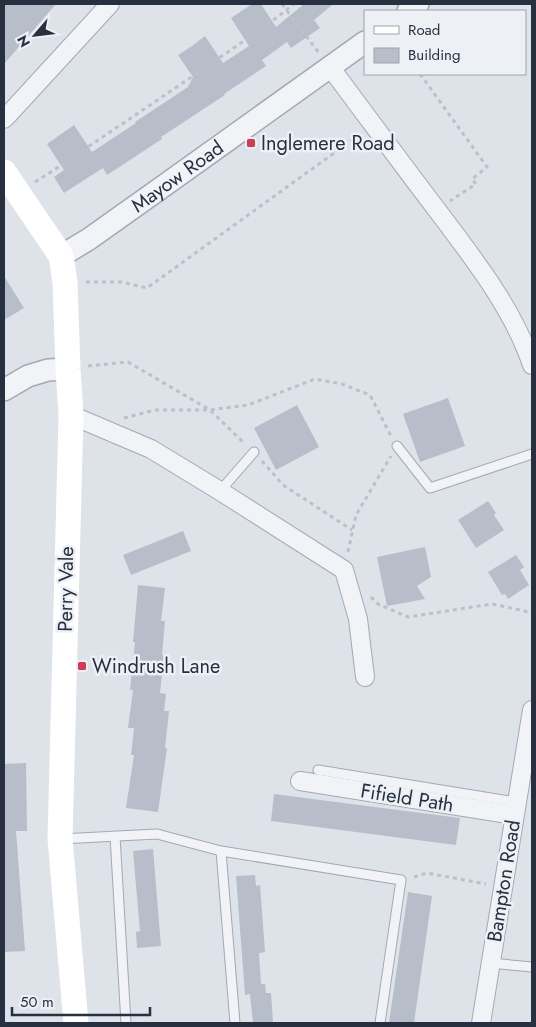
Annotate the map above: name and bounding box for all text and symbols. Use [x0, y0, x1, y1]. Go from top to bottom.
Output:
north arrow [10, 10, 60, 60]
legend [364, 10, 526, 75]
text: Road [408, 19, 440, 41]
text: N [12, 31, 35, 51]
text: Building [408, 44, 460, 66]
place label: Inglemere Road [261, 129, 395, 158]
street label: Mayow Road [125, 133, 229, 219]
marker: Inglemere Road [245, 137, 257, 149]
street label: Perry Vale [51, 546, 81, 632]
place label: Windrush Lane [92, 652, 220, 681]
marker: Windrush Lane [76, 660, 88, 672]
street label: Fifield Path [358, 776, 456, 820]
street label: Bampton Road [480, 818, 528, 944]
scale bar [12, 984, 150, 1016]
text: 50 m [20, 991, 54, 1013]

